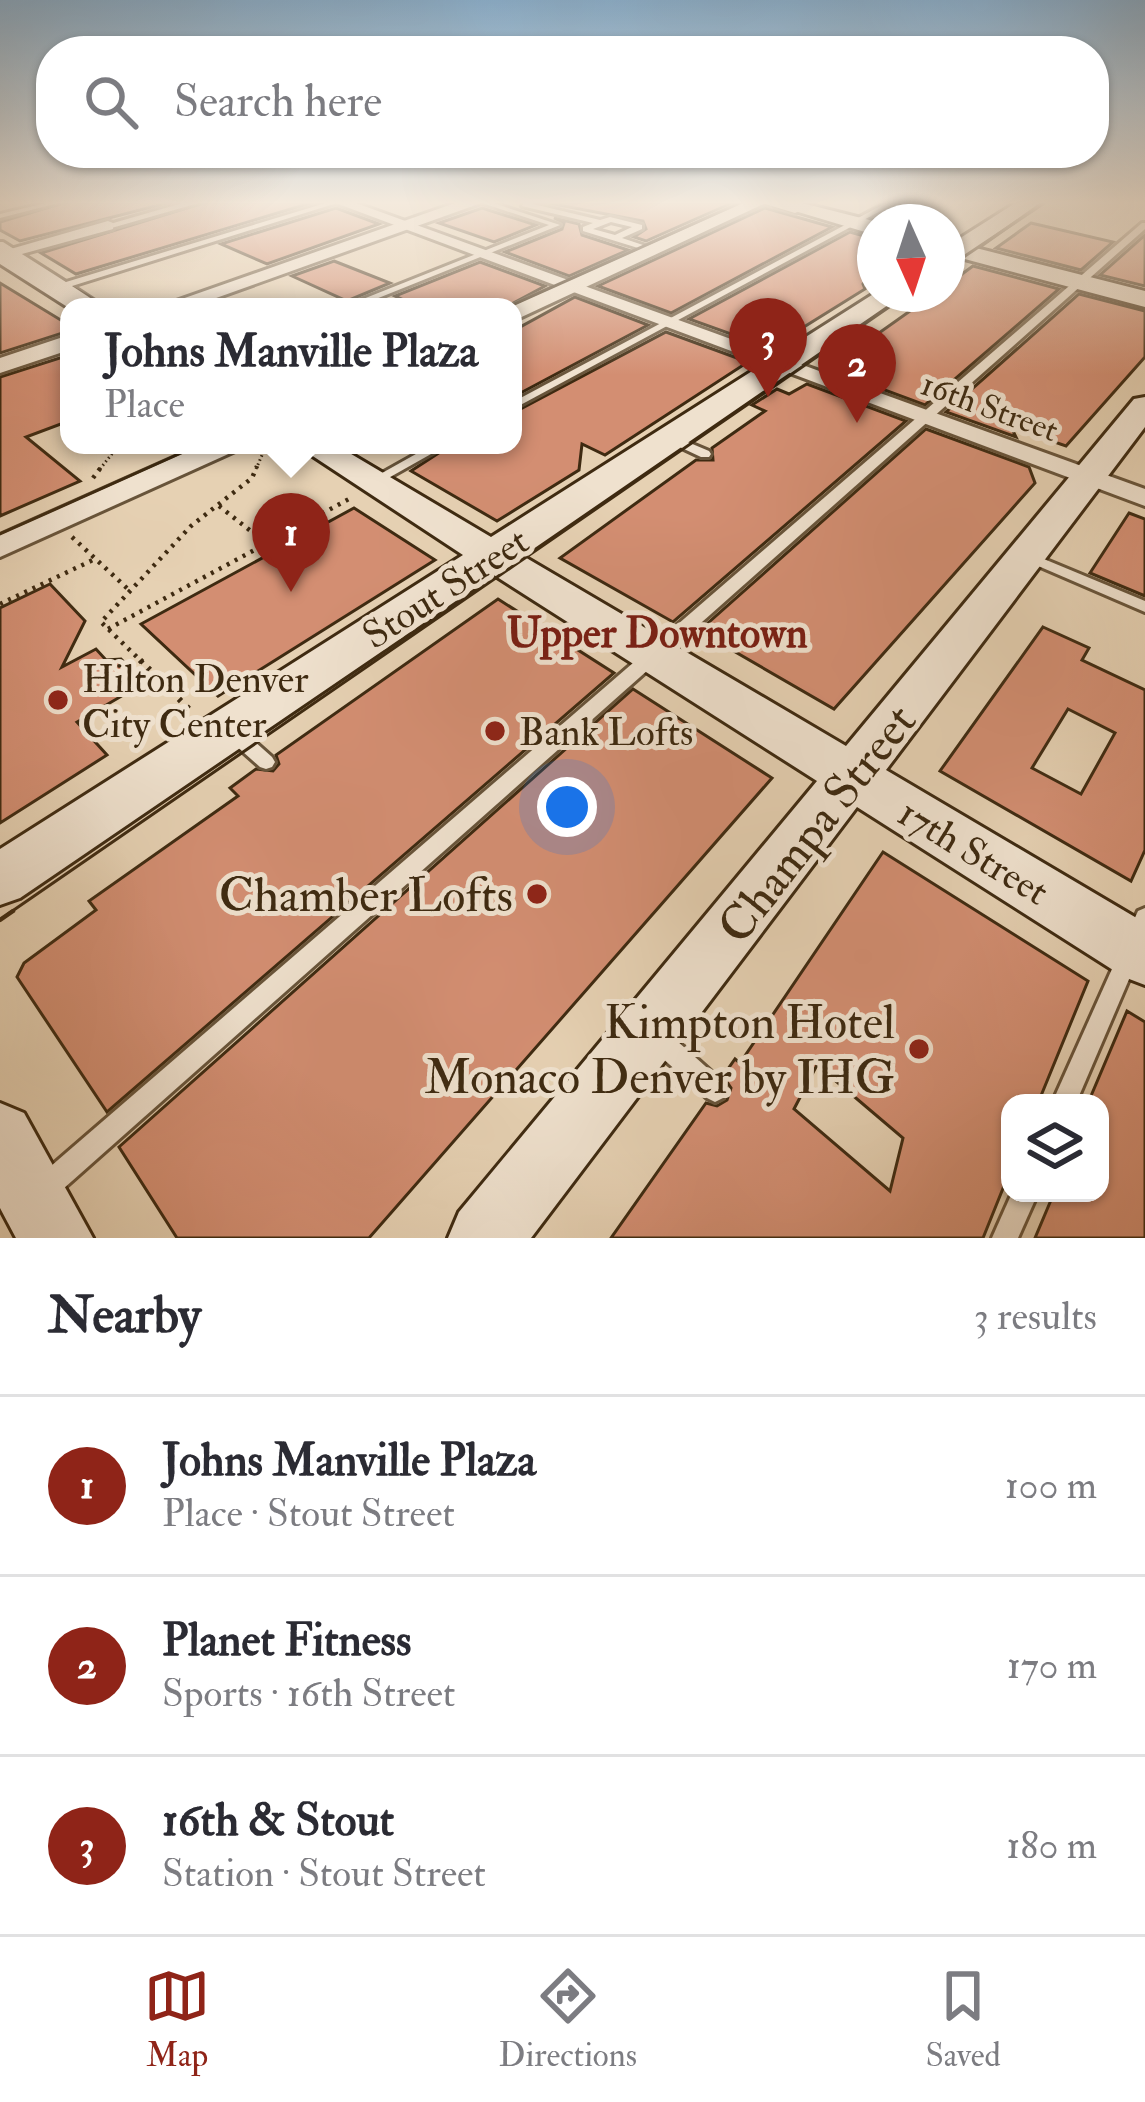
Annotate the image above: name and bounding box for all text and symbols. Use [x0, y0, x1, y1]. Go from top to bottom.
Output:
search box [36, 36, 1109, 168]
icon: search [78, 69, 144, 135]
text: Search here [174, 74, 382, 130]
north arrow [857, 204, 965, 312]
popup [60, 298, 522, 454]
pin: 3 [729, 298, 807, 397]
text: Johns Manville Plaza [104, 324, 478, 380]
pin: 2 [818, 324, 896, 423]
street label: 16th Street [915, 364, 1064, 451]
text: Place [104, 380, 185, 429]
pin: 1 [252, 493, 330, 592]
street label: Stout Street [354, 517, 538, 660]
district label: Upper Downtown [506, 608, 808, 660]
place label: Hilton Denver City Center [82, 655, 309, 749]
marker: Hilton Denver City Center [45, 687, 71, 713]
street label: Champa Street [706, 693, 930, 956]
place label: Bank Lofts [519, 708, 693, 757]
marker: Bank Lofts [482, 718, 508, 744]
your location [537, 777, 597, 837]
street label: 17th Street [889, 788, 1057, 916]
place label: Chamber Lofts [219, 866, 513, 926]
marker: Chamber Lofts [524, 881, 550, 907]
place label: Kimpton Hotel Monaco Denver by IHG [425, 993, 895, 1108]
marker: Kimpton Hotel Monaco Denver by IHG [906, 1036, 932, 1062]
map controls [1001, 1094, 1109, 1202]
button: layers [1001, 1094, 1109, 1202]
text: Nearby [48, 1284, 201, 1348]
text: 3 results [974, 1292, 1097, 1341]
text: Johns Manville Plaza [162, 1433, 536, 1489]
text: 1 [80, 1461, 94, 1510]
text: 100 m [1005, 1461, 1097, 1510]
text: Place · Stout Street [162, 1489, 455, 1538]
text: Planet Fitness [162, 1613, 411, 1669]
text: 2 [77, 1641, 97, 1690]
text: 170 m [1007, 1641, 1097, 1690]
text: Sports · 16th Street [162, 1669, 456, 1718]
text: 16th & Stout [162, 1793, 394, 1849]
text: 3 [80, 1821, 94, 1870]
text: 180 m [1006, 1821, 1097, 1870]
text: Station · Stout Street [162, 1849, 486, 1898]
tab: Map [144, 1963, 210, 2076]
tab: Directions [499, 1963, 637, 2076]
tab: Saved [925, 1963, 1001, 2076]

